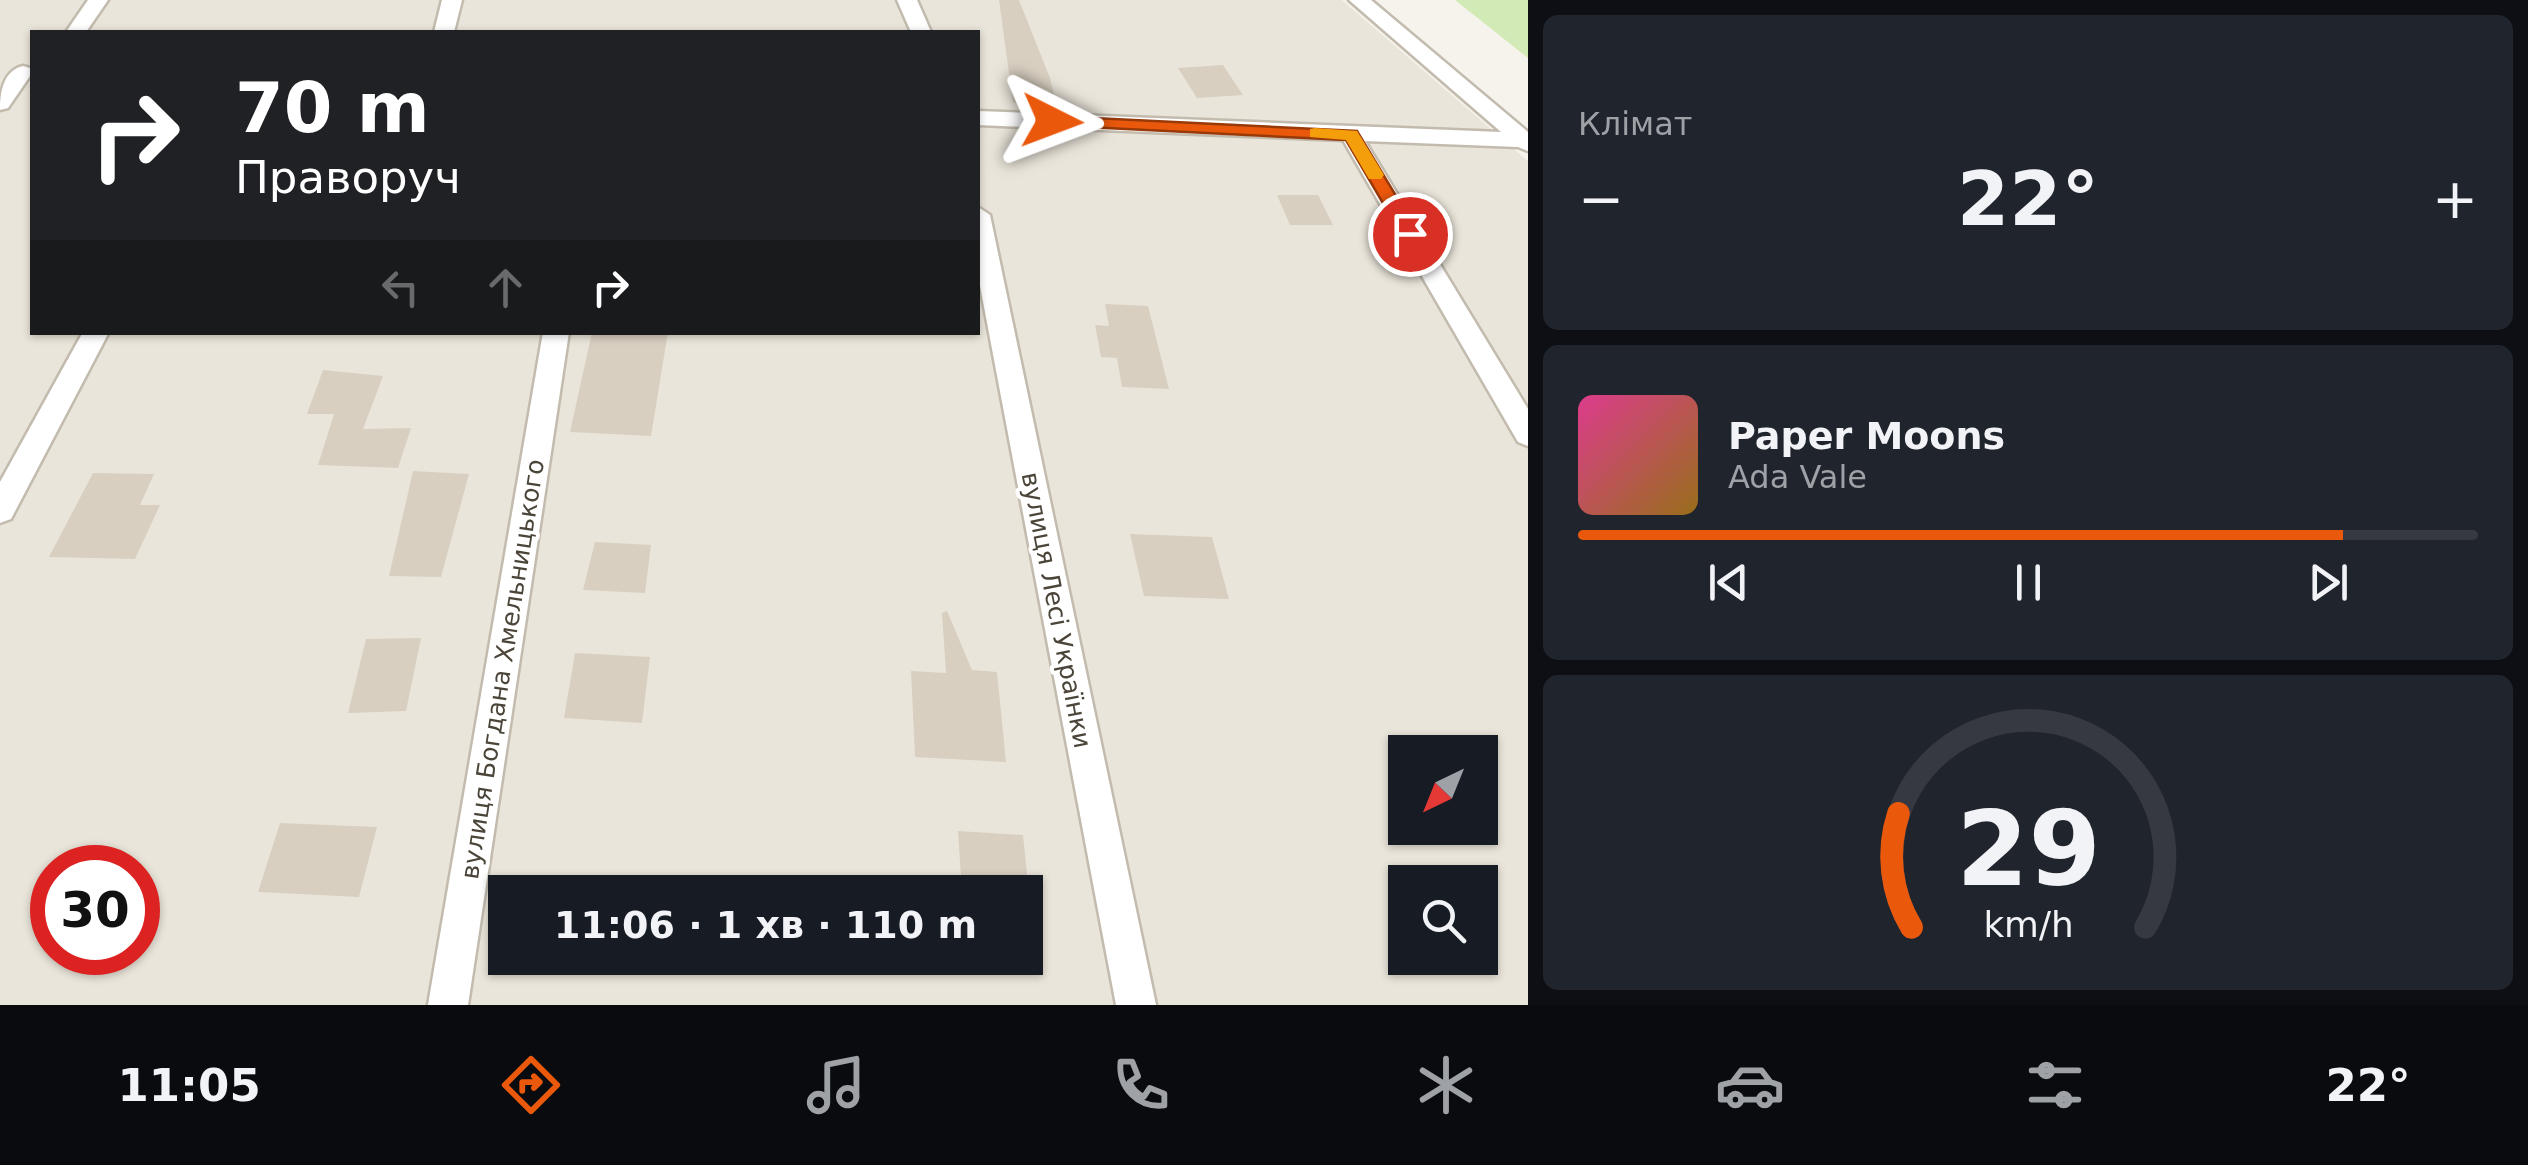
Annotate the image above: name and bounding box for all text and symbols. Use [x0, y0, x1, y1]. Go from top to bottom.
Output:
text: 70 m [235, 67, 430, 149]
position arrow [1000, 69, 1104, 173]
icon: right [70, 70, 200, 200]
text: Клімат [1578, 105, 1692, 143]
text: Праворуч [235, 151, 461, 204]
text: 22° [1957, 155, 2099, 243]
text: − [1578, 167, 1624, 231]
text: + [2432, 167, 2478, 231]
pin [1368, 192, 1453, 277]
icon: arrive [1383, 207, 1438, 262]
icon: left [373, 260, 428, 315]
icon: ahead [478, 260, 533, 315]
icon: right [583, 260, 638, 315]
text: Paper Moons [1728, 414, 2005, 458]
street label: вулиця Богдана Хмельницького [455, 457, 550, 881]
text: Ada Vale [1728, 458, 1867, 496]
street label: вулиця Лесі Українки [1015, 470, 1098, 751]
icon: previous [1701, 555, 1756, 610]
icon: pause [2001, 555, 2056, 610]
icon: next [2301, 555, 2356, 610]
north arrow [1388, 735, 1498, 845]
map controls [1388, 735, 1498, 975]
text: 29 [1956, 788, 2100, 910]
speed limit sign: 30 [30, 845, 160, 975]
button: search [1388, 865, 1498, 975]
text: 11:06 · 1 хв · 110 m [554, 903, 977, 947]
text: km/h [1983, 904, 2073, 945]
icon: directions [496, 1050, 566, 1120]
icon: music [801, 1050, 871, 1120]
icon: phone [1106, 1050, 1176, 1120]
icon: climate [1411, 1050, 1481, 1120]
icon: car [1715, 1050, 1785, 1120]
icon: filters [2020, 1050, 2090, 1120]
text: 11:05 [117, 1059, 261, 1112]
text: 22° [2325, 1059, 2411, 1112]

